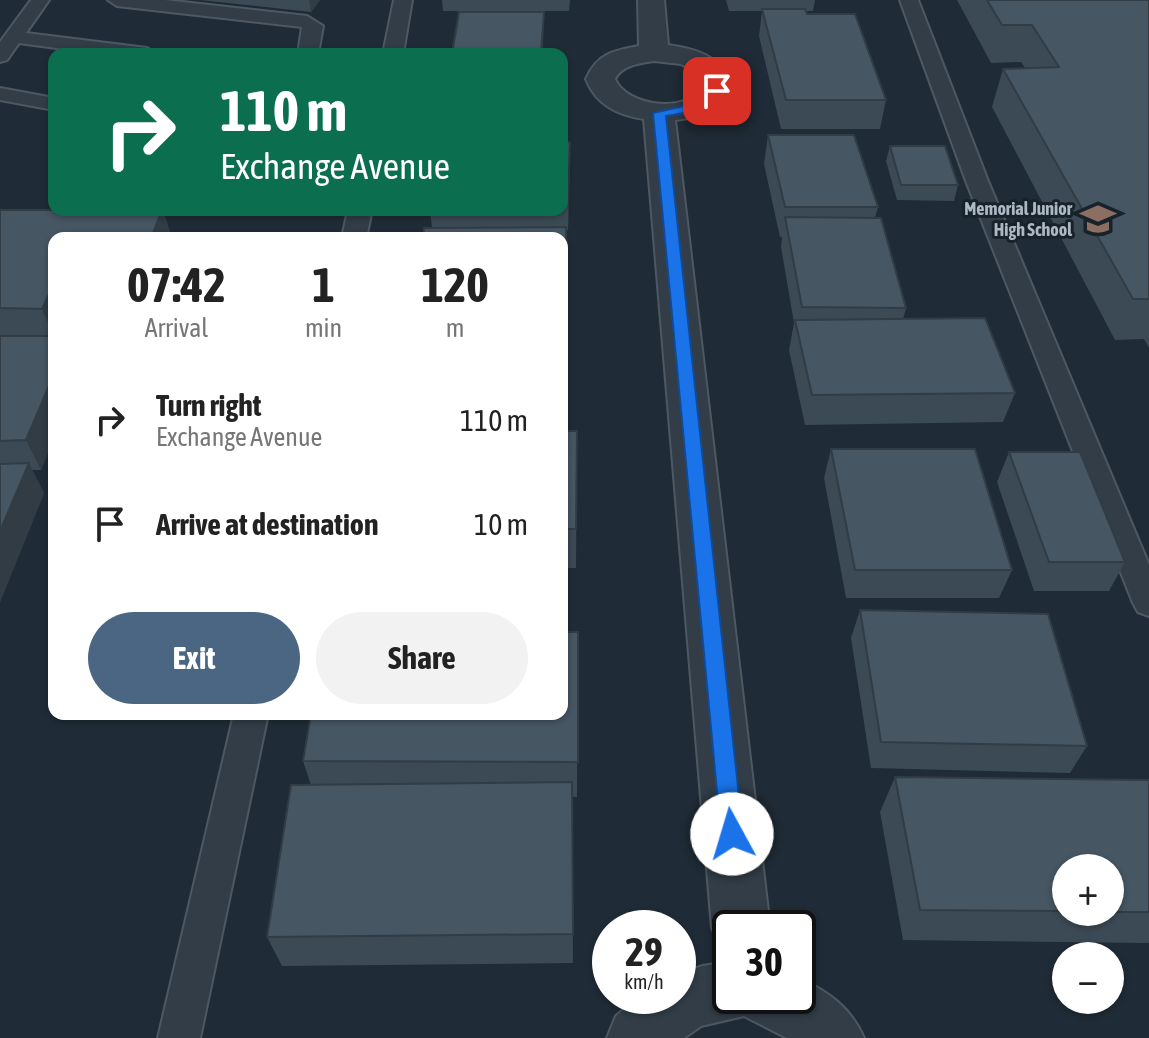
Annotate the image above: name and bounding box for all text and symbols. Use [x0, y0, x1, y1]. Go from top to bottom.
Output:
pin [683, 57, 751, 125]
icon: arrive [695, 69, 739, 113]
text: 110 m [220, 79, 347, 143]
icon: right [88, 80, 192, 184]
text: Exchange Avenue [220, 145, 450, 187]
place label: Memorial Junior High School [964, 198, 1073, 240]
school or university icon: Memorial Junior High School [1079, 200, 1117, 238]
text: 07:42 [127, 257, 226, 312]
text: 1 [312, 257, 335, 312]
text: 120 [421, 257, 489, 312]
text: Arrival [145, 313, 208, 343]
text: min [305, 313, 342, 343]
text: m [446, 313, 464, 343]
text: Turn right [156, 388, 262, 422]
icon: right [88, 398, 132, 442]
text: 110 m [460, 403, 528, 437]
text: Exchange Avenue [156, 422, 322, 452]
icon: arrive [88, 502, 132, 546]
text: Arrive at destination [156, 507, 378, 541]
text: 10 m [474, 507, 528, 541]
button: Exit [88, 612, 300, 704]
button: Share [316, 612, 528, 704]
position arrow [690, 792, 774, 876]
map controls [1052, 854, 1124, 1014]
button: + [1052, 854, 1124, 926]
speed limit sign: 30 [712, 910, 816, 1014]
text: 29 [625, 929, 663, 974]
button: − [1052, 942, 1124, 1014]
text: km/h [624, 970, 664, 993]

